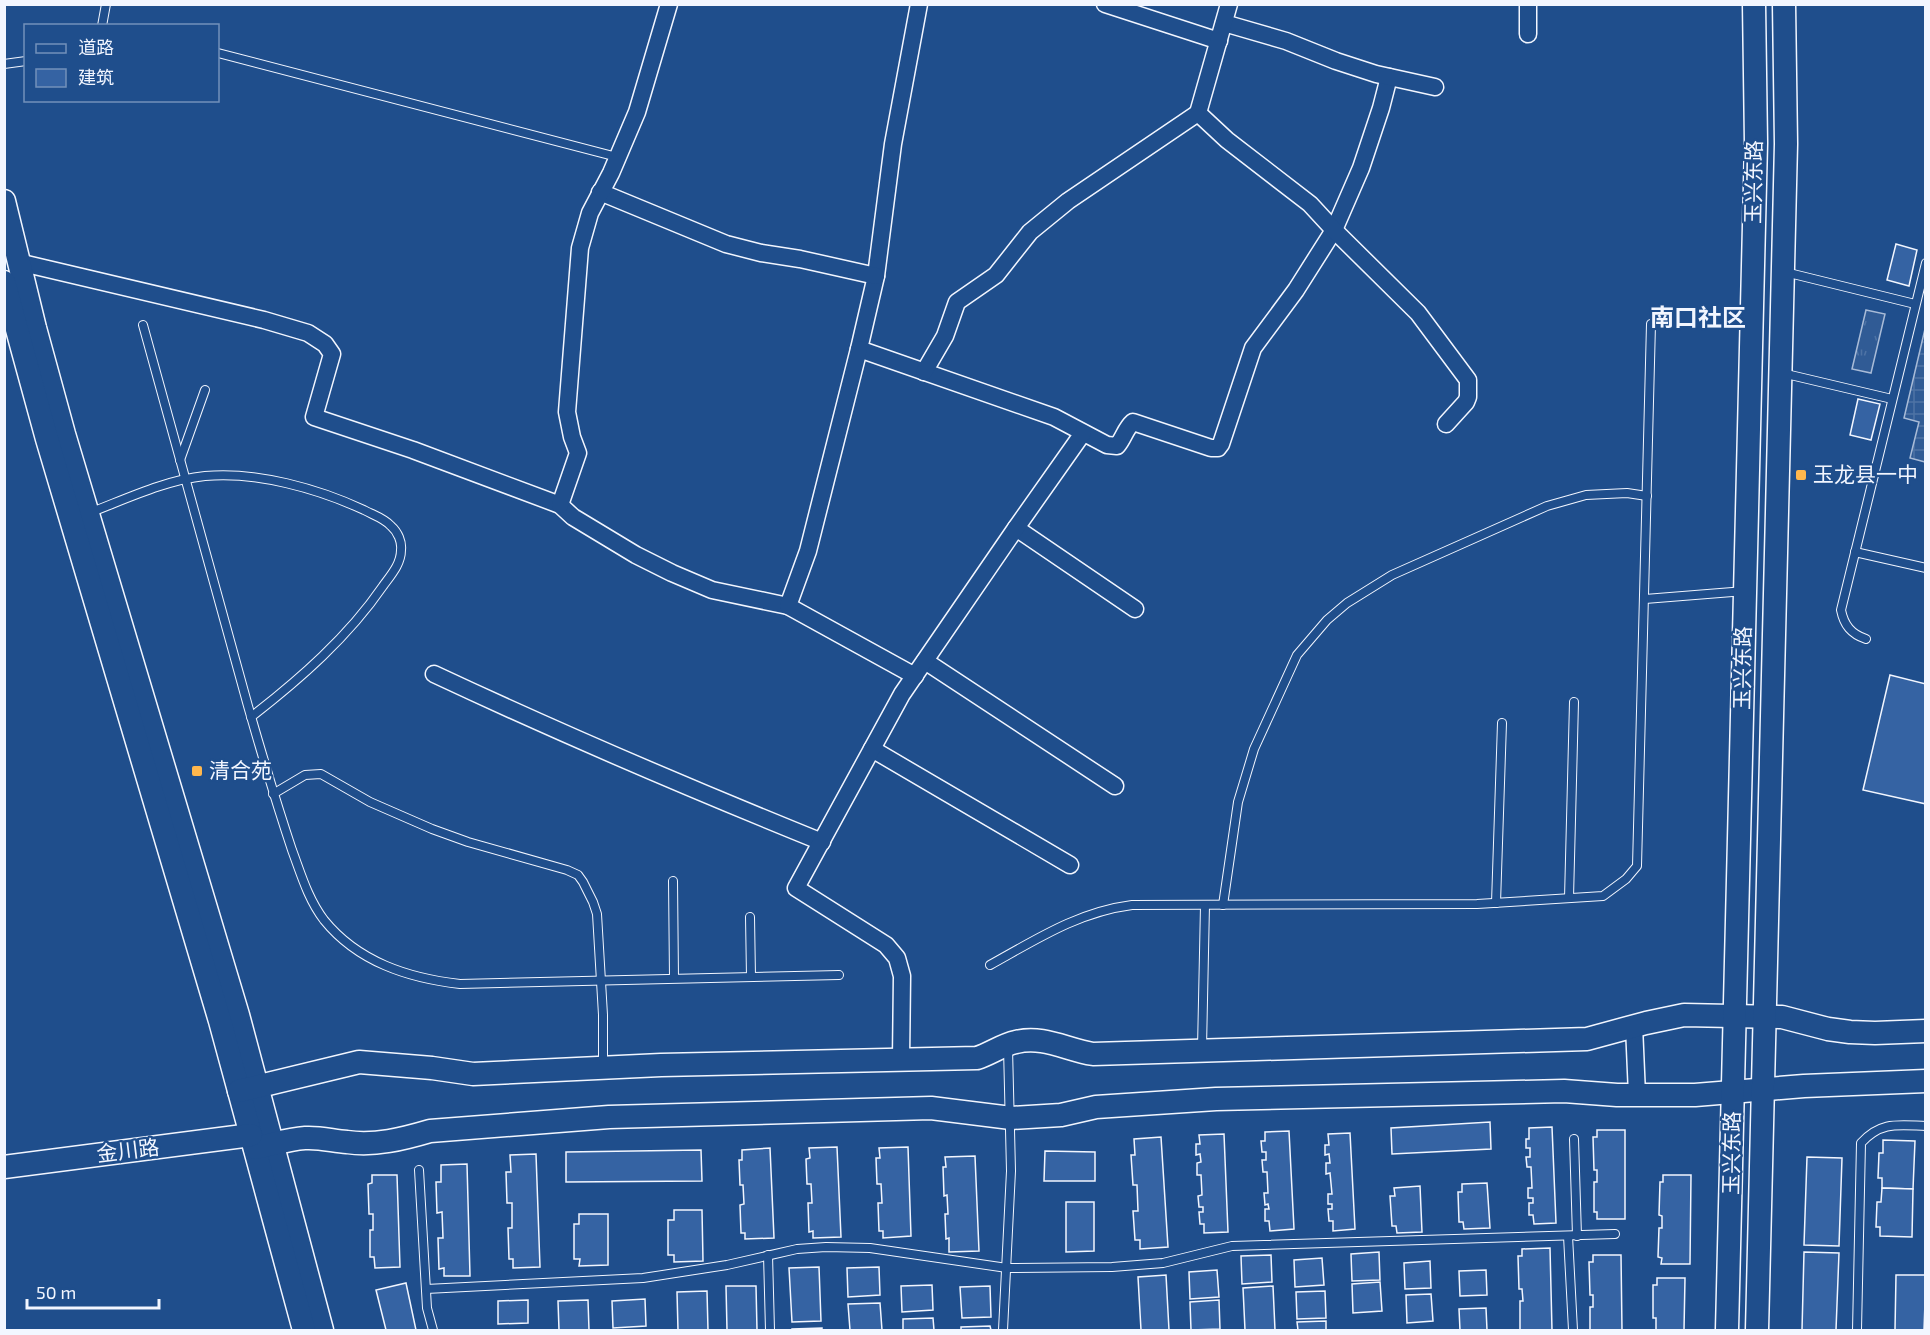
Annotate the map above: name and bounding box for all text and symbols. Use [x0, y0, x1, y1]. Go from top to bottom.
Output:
legend [24, 24, 219, 102]
text: 道路 [78, 36, 114, 58]
text: 建筑 [78, 66, 114, 88]
street label: 玉兴东路 [1739, 140, 1766, 224]
district label: 南口社区 [1650, 302, 1746, 331]
place label: 玉龙县一中 [1813, 461, 1918, 486]
marker: 玉龙县一中 [1794, 468, 1808, 482]
street label: 玉兴东路 [1728, 626, 1755, 710]
place label: 清合苑 [209, 757, 272, 782]
marker: 清合苑 [190, 764, 204, 778]
street label: 玉兴东路 [1717, 1111, 1744, 1195]
street label: 金川路 [95, 1133, 161, 1166]
scale bar [27, 1272, 159, 1310]
text: 50 m [36, 1281, 76, 1303]

